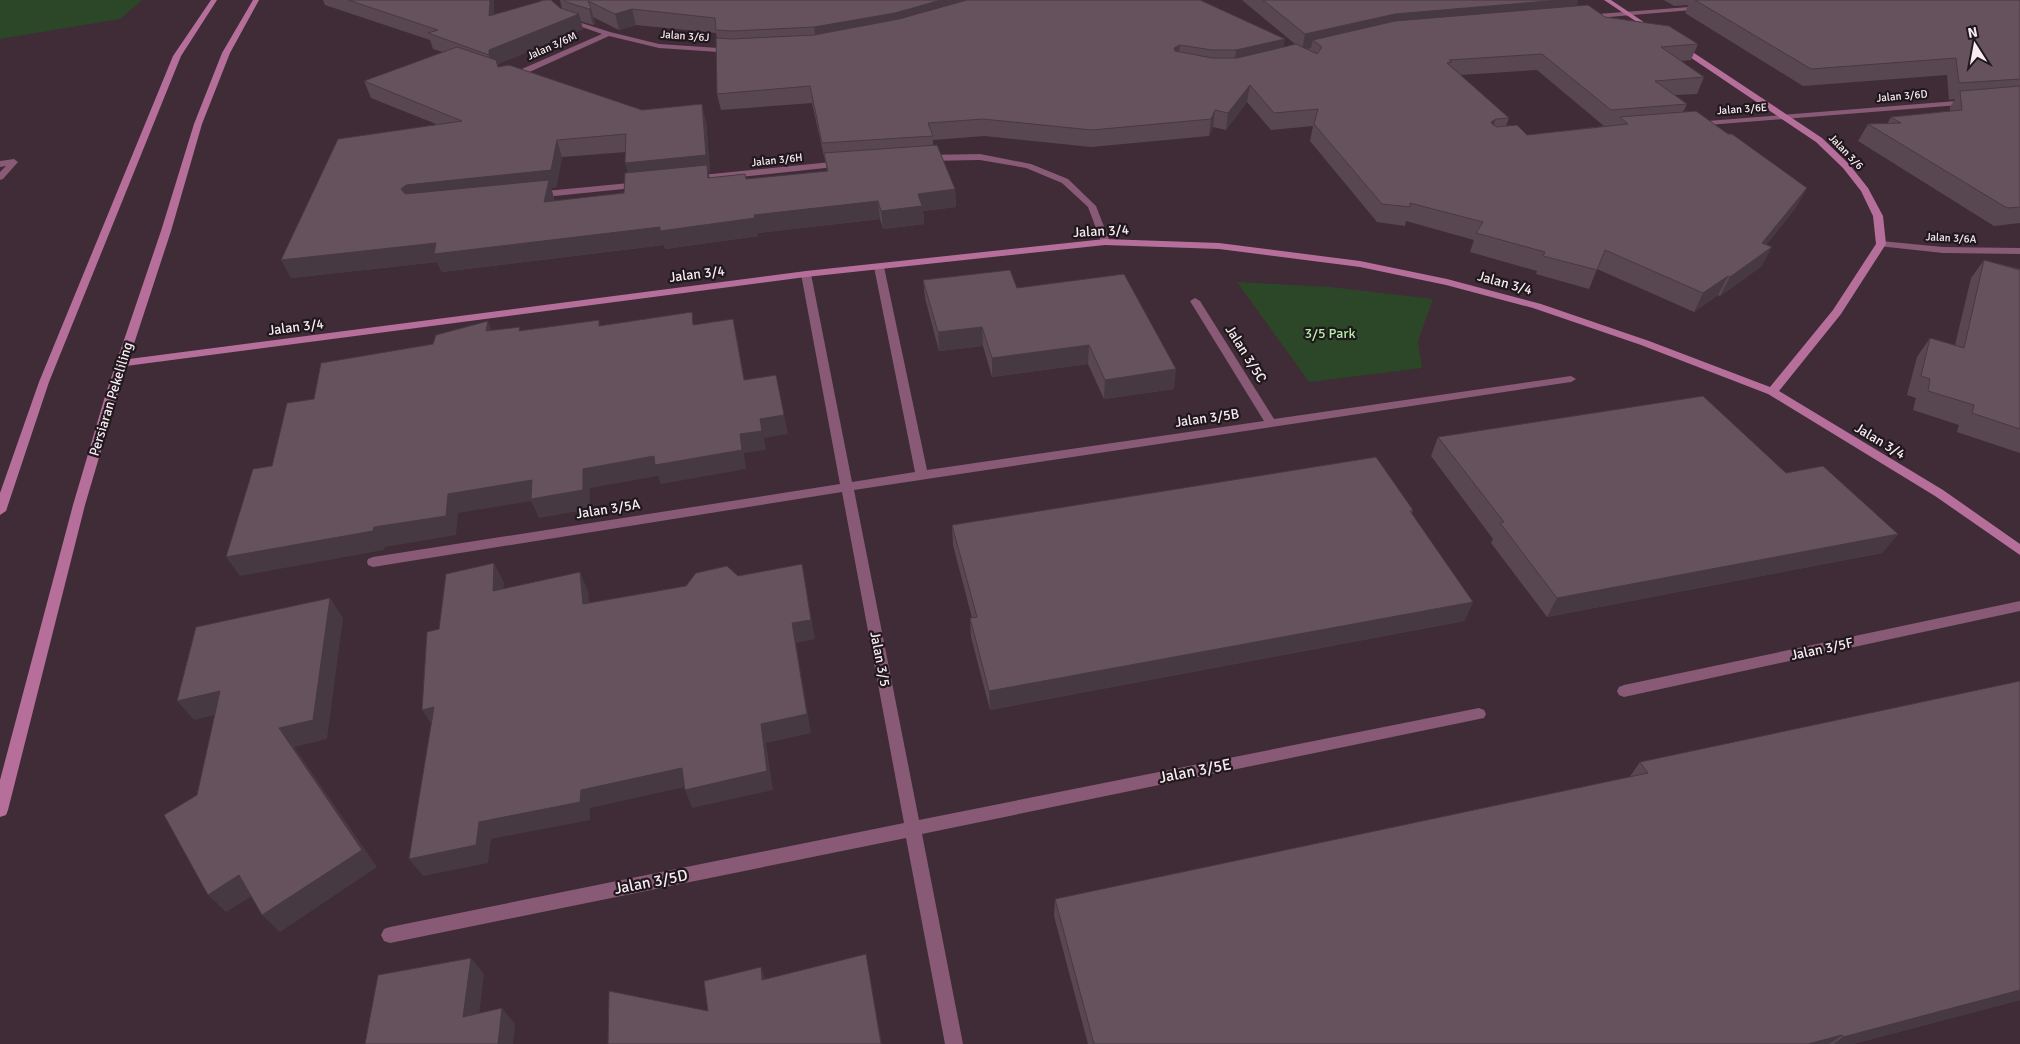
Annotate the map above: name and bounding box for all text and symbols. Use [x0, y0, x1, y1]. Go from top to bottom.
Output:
north arrow [1950, 20, 2000, 70]
text: N [1966, 23, 1979, 42]
street label: Jalan 3/6J [660, 28, 710, 44]
street label: Jalan 3/6M [525, 29, 579, 63]
street label: Jalan 3/6D [1876, 87, 1928, 105]
street label: Jalan 3/6E [1716, 101, 1768, 117]
street label: Jalan 3/6 [1826, 132, 1866, 172]
street label: Jalan 3/6H [751, 151, 803, 169]
street label: Jalan 3/4 [1073, 221, 1130, 241]
street label: Jalan 3/6A [1925, 230, 1977, 246]
street label: Jalan 3/4 [668, 262, 726, 286]
street label: Jalan 3/4 [1476, 268, 1535, 299]
street label: Jalan 3/4 [267, 315, 325, 339]
street label: Jalan 3/5C [1222, 322, 1270, 386]
park label: 3/5 Park [1304, 325, 1356, 342]
street label: Persiaran Pekeliling [86, 340, 136, 458]
street label: Jalan 3/5B [1174, 405, 1240, 431]
street label: Jalan 3/4 [1852, 419, 1909, 463]
street label: Jalan 3/5A [575, 495, 642, 522]
street label: Jalan 3/5 [866, 630, 894, 688]
street label: Jalan 3/5F [1789, 634, 1855, 664]
street label: Jalan 3/5E [1157, 754, 1233, 788]
street label: Jalan 3/5D [613, 865, 689, 899]

